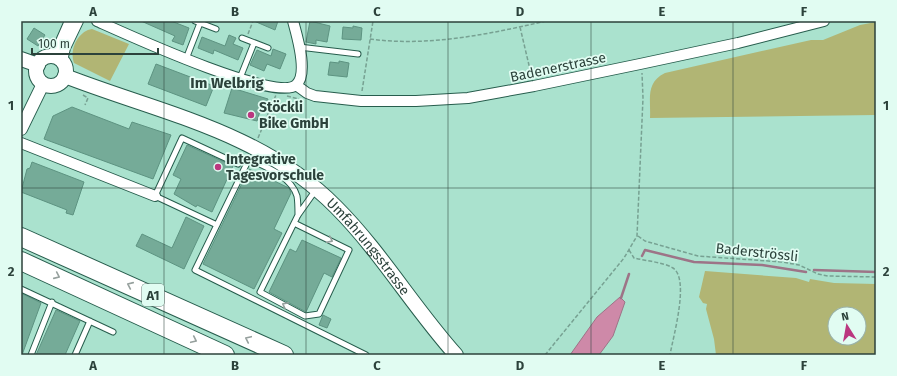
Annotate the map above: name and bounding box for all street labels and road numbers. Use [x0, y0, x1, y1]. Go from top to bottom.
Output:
street label: Badenerstrasse [509, 49, 608, 86]
street label: Umfahrungsstrasse [323, 194, 413, 299]
street label: Baderströssli [715, 240, 799, 265]
road number: A1 [142, 284, 164, 306]

